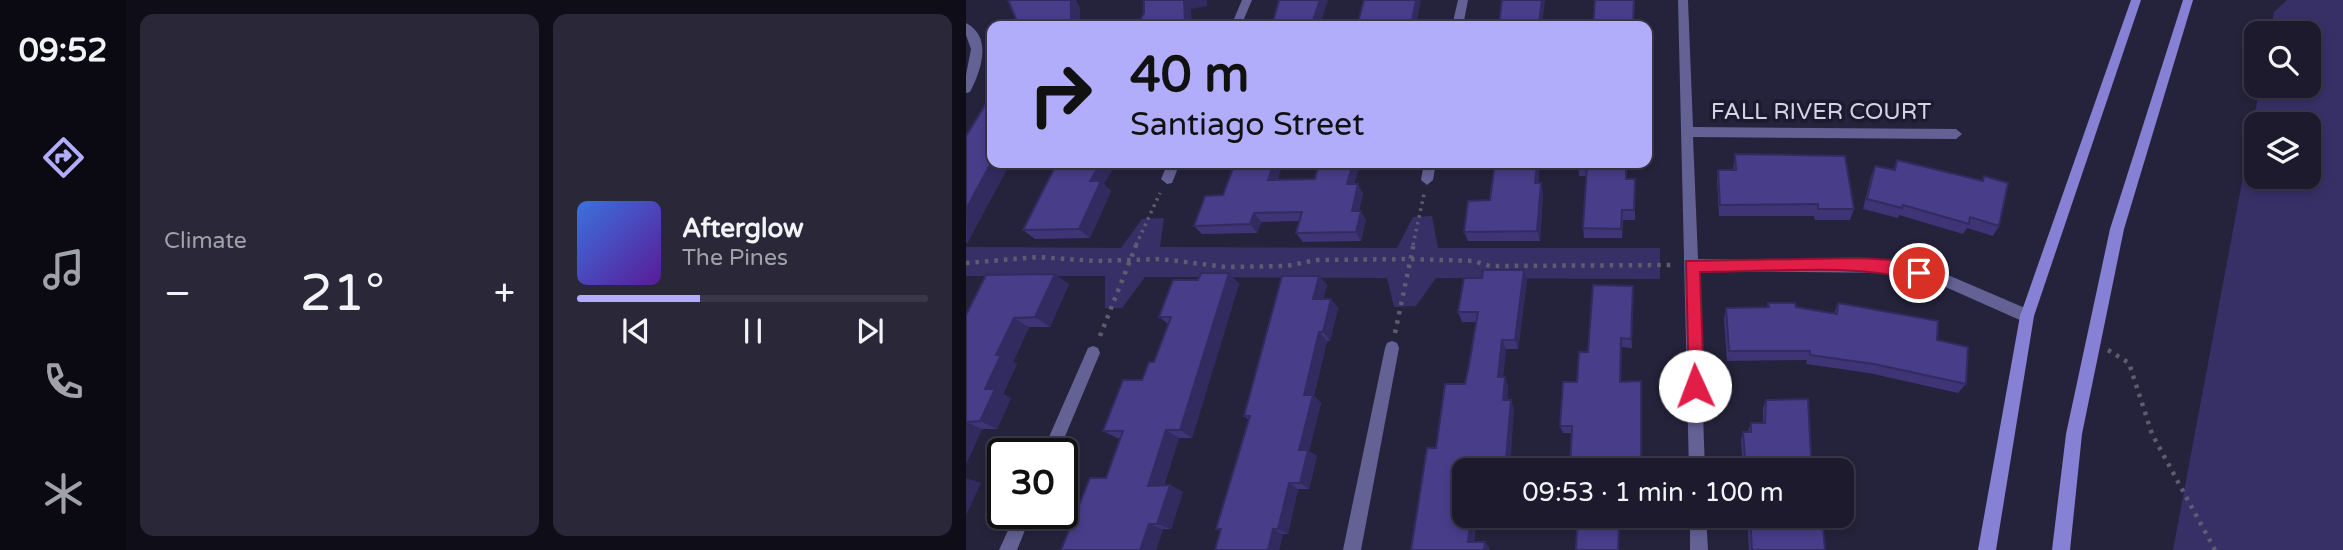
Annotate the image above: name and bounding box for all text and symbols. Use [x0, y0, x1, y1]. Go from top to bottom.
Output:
map controls [2244, 21, 2321, 189]
button: search [2244, 21, 2321, 98]
text: 09:52 [19, 32, 107, 70]
text: 40 m [1130, 46, 1249, 105]
icon: right [1015, 49, 1106, 140]
street label: FALL RIVER COURT [1711, 98, 1931, 126]
text: Santiago Street [1130, 106, 1364, 144]
button: layers [2244, 112, 2321, 189]
icon: directions [39, 133, 88, 182]
text: Afterglow [682, 213, 804, 244]
text: Climate [164, 227, 247, 255]
pin [1889, 243, 1949, 303]
text: The Pines [682, 244, 788, 272]
icon: music [39, 245, 88, 294]
icon: arrive [1900, 254, 1938, 292]
text: 21° [300, 262, 385, 325]
text: − [164, 271, 191, 317]
text: + [494, 271, 515, 317]
icon: previous [617, 312, 655, 350]
icon: pause [734, 312, 772, 350]
icon: next [851, 312, 889, 350]
position arrow [1658, 349, 1732, 423]
icon: phone [39, 357, 88, 406]
speed limit sign: 30 [987, 438, 1078, 529]
icon: climate [39, 469, 88, 518]
text: 09:53 · 1 min · 100 m [1522, 477, 1784, 508]

